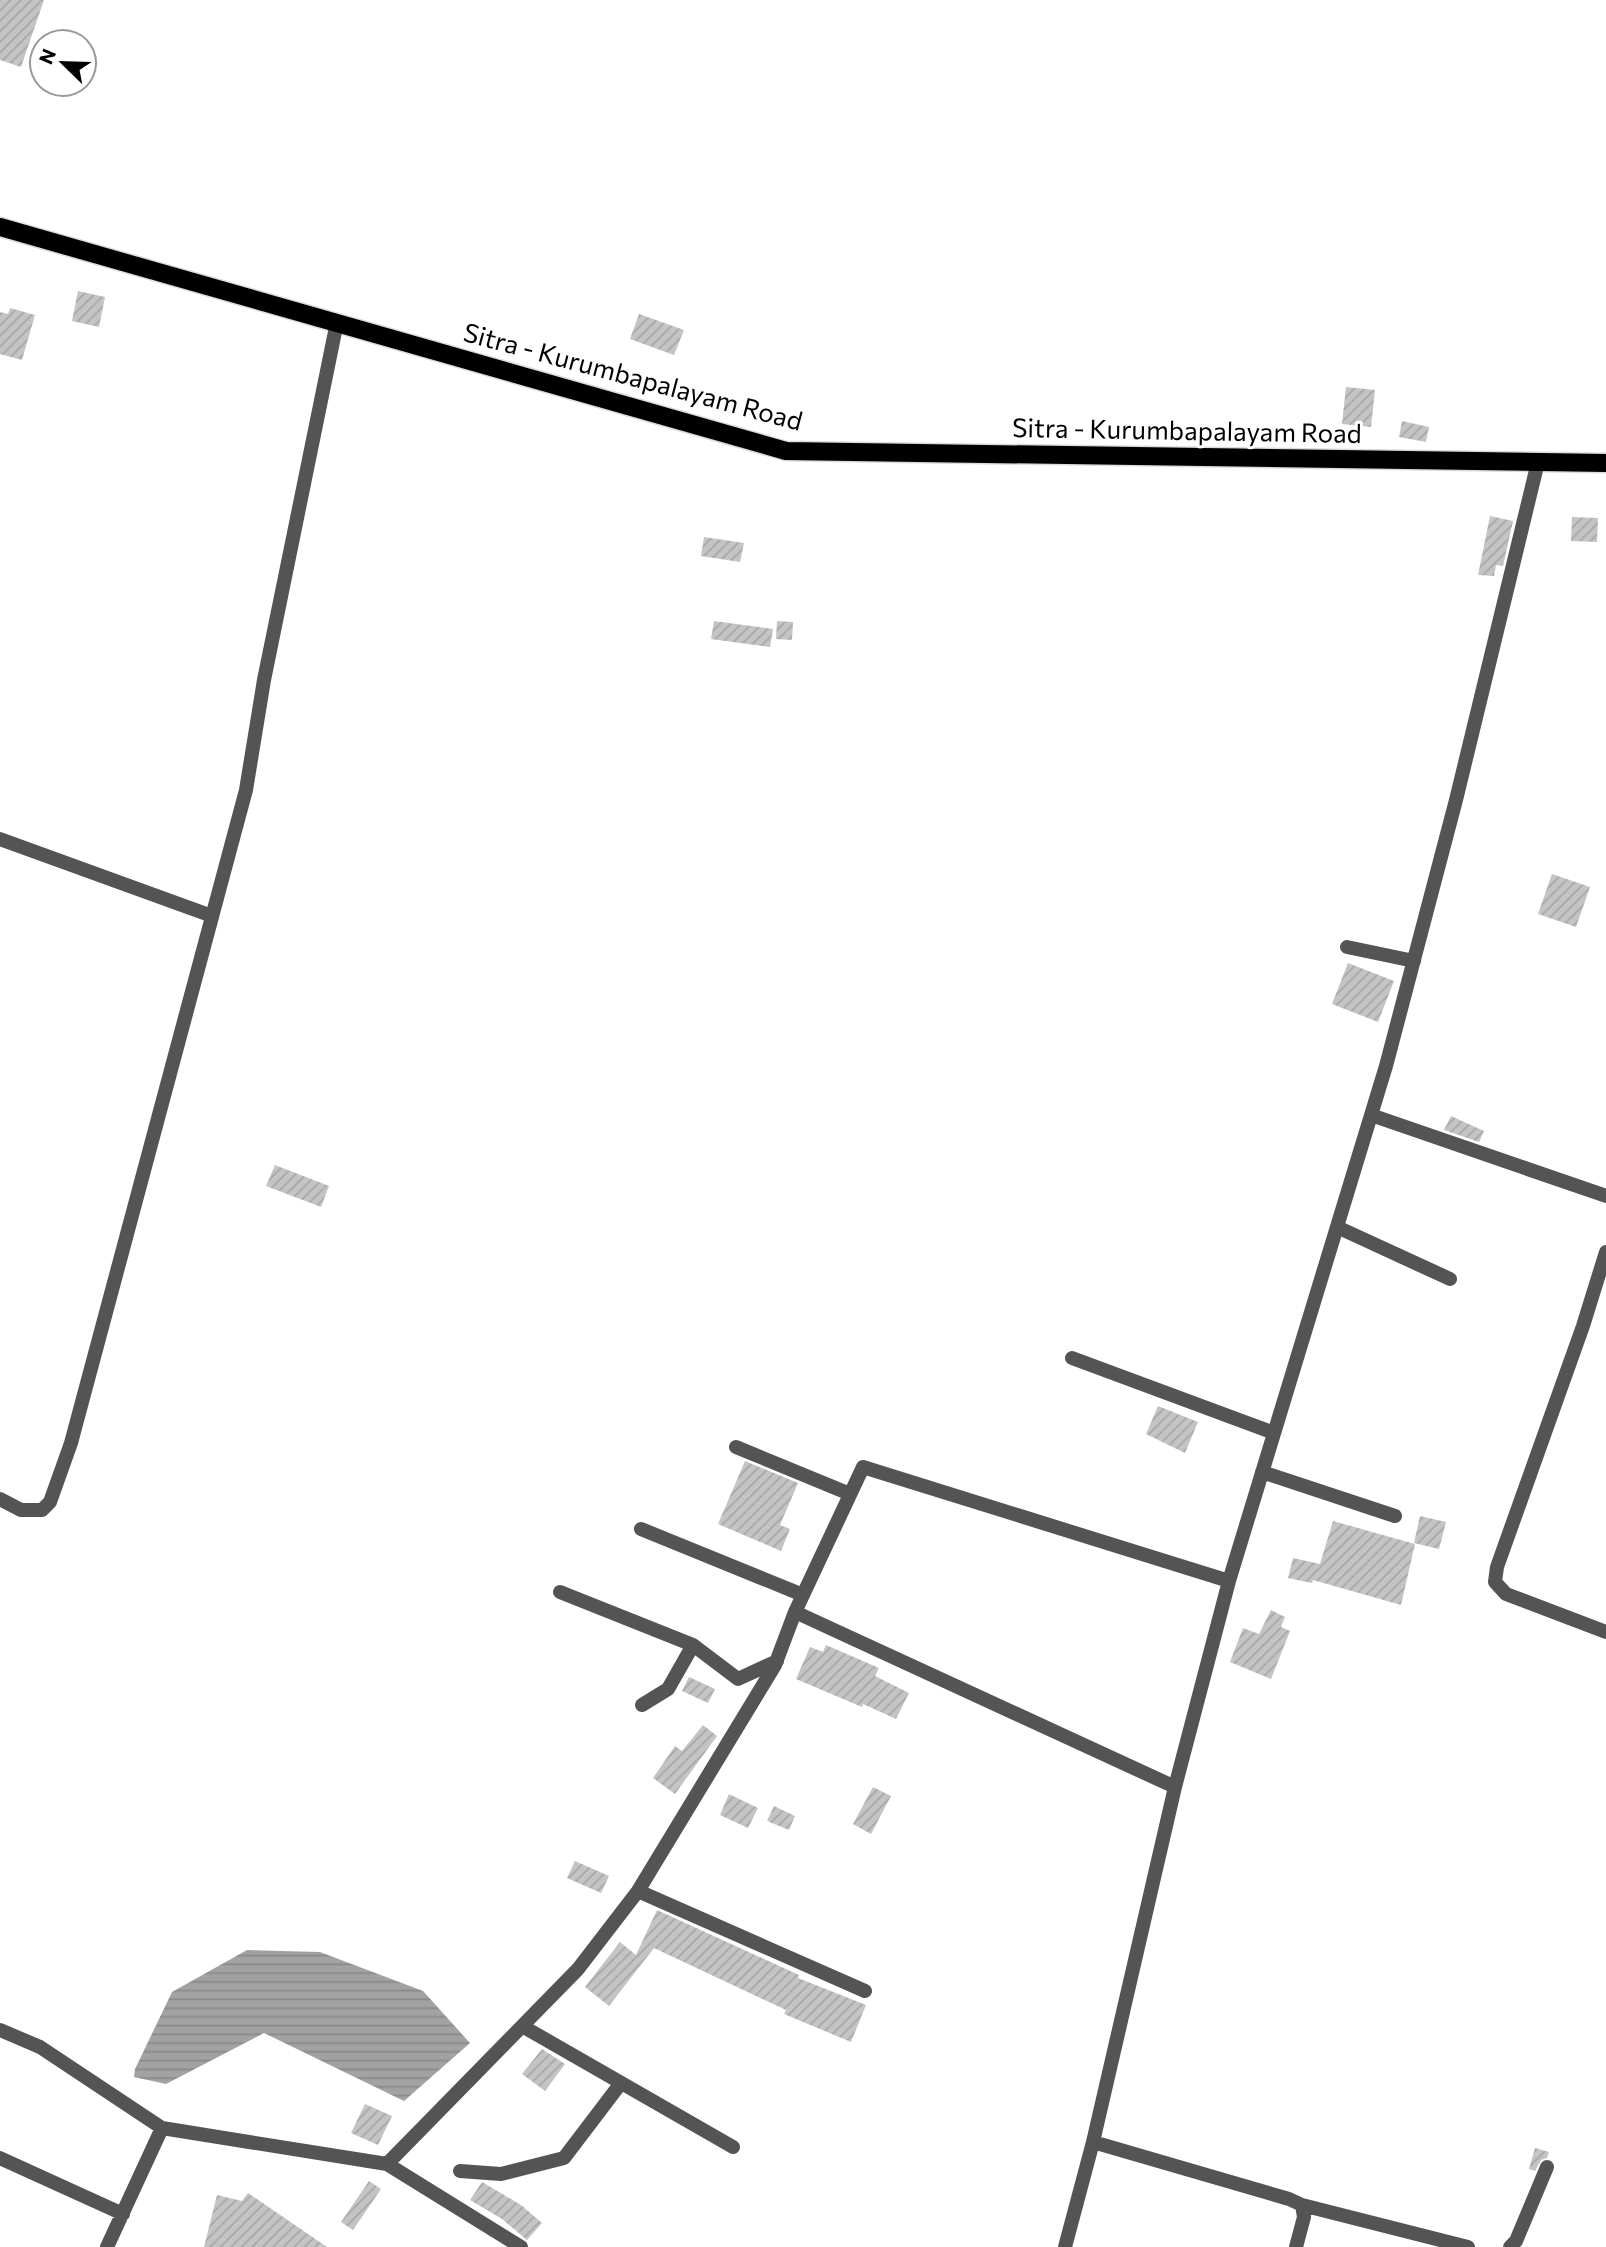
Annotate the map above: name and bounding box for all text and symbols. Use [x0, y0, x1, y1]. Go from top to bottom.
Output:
north arrow [28, 28, 98, 98]
text: N [34, 45, 60, 67]
street label: Sitra - Kurumbapalayam Road [461, 315, 806, 436]
street label: Sitra - Kurumbapalayam Road [1012, 411, 1362, 448]

